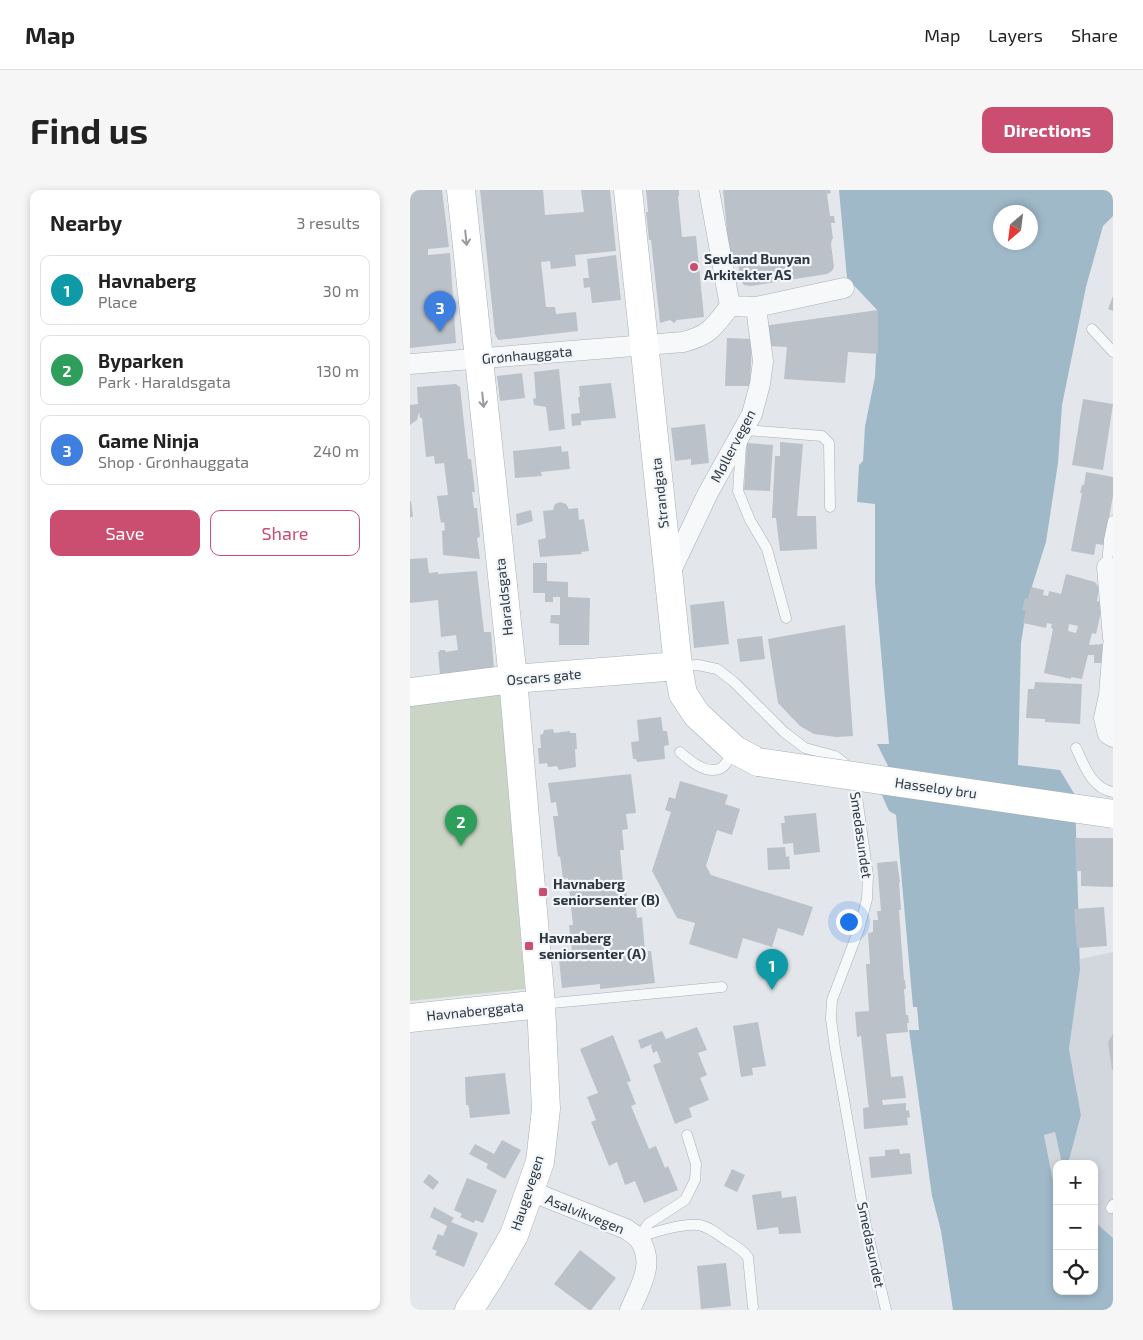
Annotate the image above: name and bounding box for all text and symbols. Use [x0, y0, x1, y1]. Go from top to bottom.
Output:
text: Map [25, 20, 75, 49]
text: Map [924, 24, 960, 46]
text: Layers [988, 24, 1043, 46]
text: Share [1071, 24, 1118, 46]
button: Directions [982, 107, 1113, 153]
text: Find us [30, 109, 148, 151]
north arrow [993, 205, 1038, 250]
text: Nearby [50, 210, 122, 235]
text: 3 results [297, 213, 360, 232]
one-way arrow [461, 230, 471, 246]
place label: Sevland Bunyan Arkitekter AS [704, 250, 810, 283]
marker: Sevland Bunyan Arkitekter AS [688, 261, 700, 273]
text: Havnaberg [98, 269, 196, 292]
text: 1 [64, 281, 70, 300]
text: 30 m [323, 281, 359, 300]
pin: 3 [424, 291, 456, 332]
text: Place [98, 292, 137, 311]
street label: Grønhauggata [481, 342, 573, 367]
text: Byparken [98, 349, 184, 372]
text: 2 [62, 361, 72, 380]
text: 130 m [317, 361, 359, 380]
text: Park · Haraldsgata [98, 372, 231, 391]
one-way arrow [478, 392, 488, 408]
street label: Møllervegen [706, 406, 759, 485]
text: Game Ninja [98, 429, 199, 452]
text: 3 [62, 441, 72, 460]
text: 240 m [313, 441, 359, 460]
text: Shop · Grønhauggata [98, 452, 249, 471]
street label: Strandgata [647, 457, 672, 529]
button: Save [50, 510, 200, 556]
button: Share [210, 510, 360, 556]
street label: Haraldsgata [491, 557, 516, 637]
street label: Oscars gate [506, 665, 582, 688]
street label: Hasseløy bru [894, 773, 978, 802]
street label: Smedasundet [847, 790, 876, 879]
pin: 2 [445, 805, 477, 846]
place label: Havnaberg seniorsenter (B) [553, 875, 660, 908]
marker: Havnaberg seniorsenter (B) [537, 886, 549, 898]
your location [836, 909, 862, 935]
place label: Havnaberg seniorsenter (A) [539, 929, 646, 962]
marker: Havnaberg seniorsenter (A) [523, 940, 535, 952]
pin: 1 [756, 949, 788, 990]
street label: Havnaberggata [426, 997, 524, 1024]
street label: Haugevegen [506, 1153, 547, 1233]
map controls [1053, 1160, 1098, 1295]
button: + [1053, 1160, 1098, 1205]
street label: Asalvikvegen [543, 1190, 627, 1237]
street label: Smedasundet [854, 1200, 889, 1289]
button: − [1053, 1205, 1098, 1250]
button: locate [1053, 1250, 1098, 1295]

